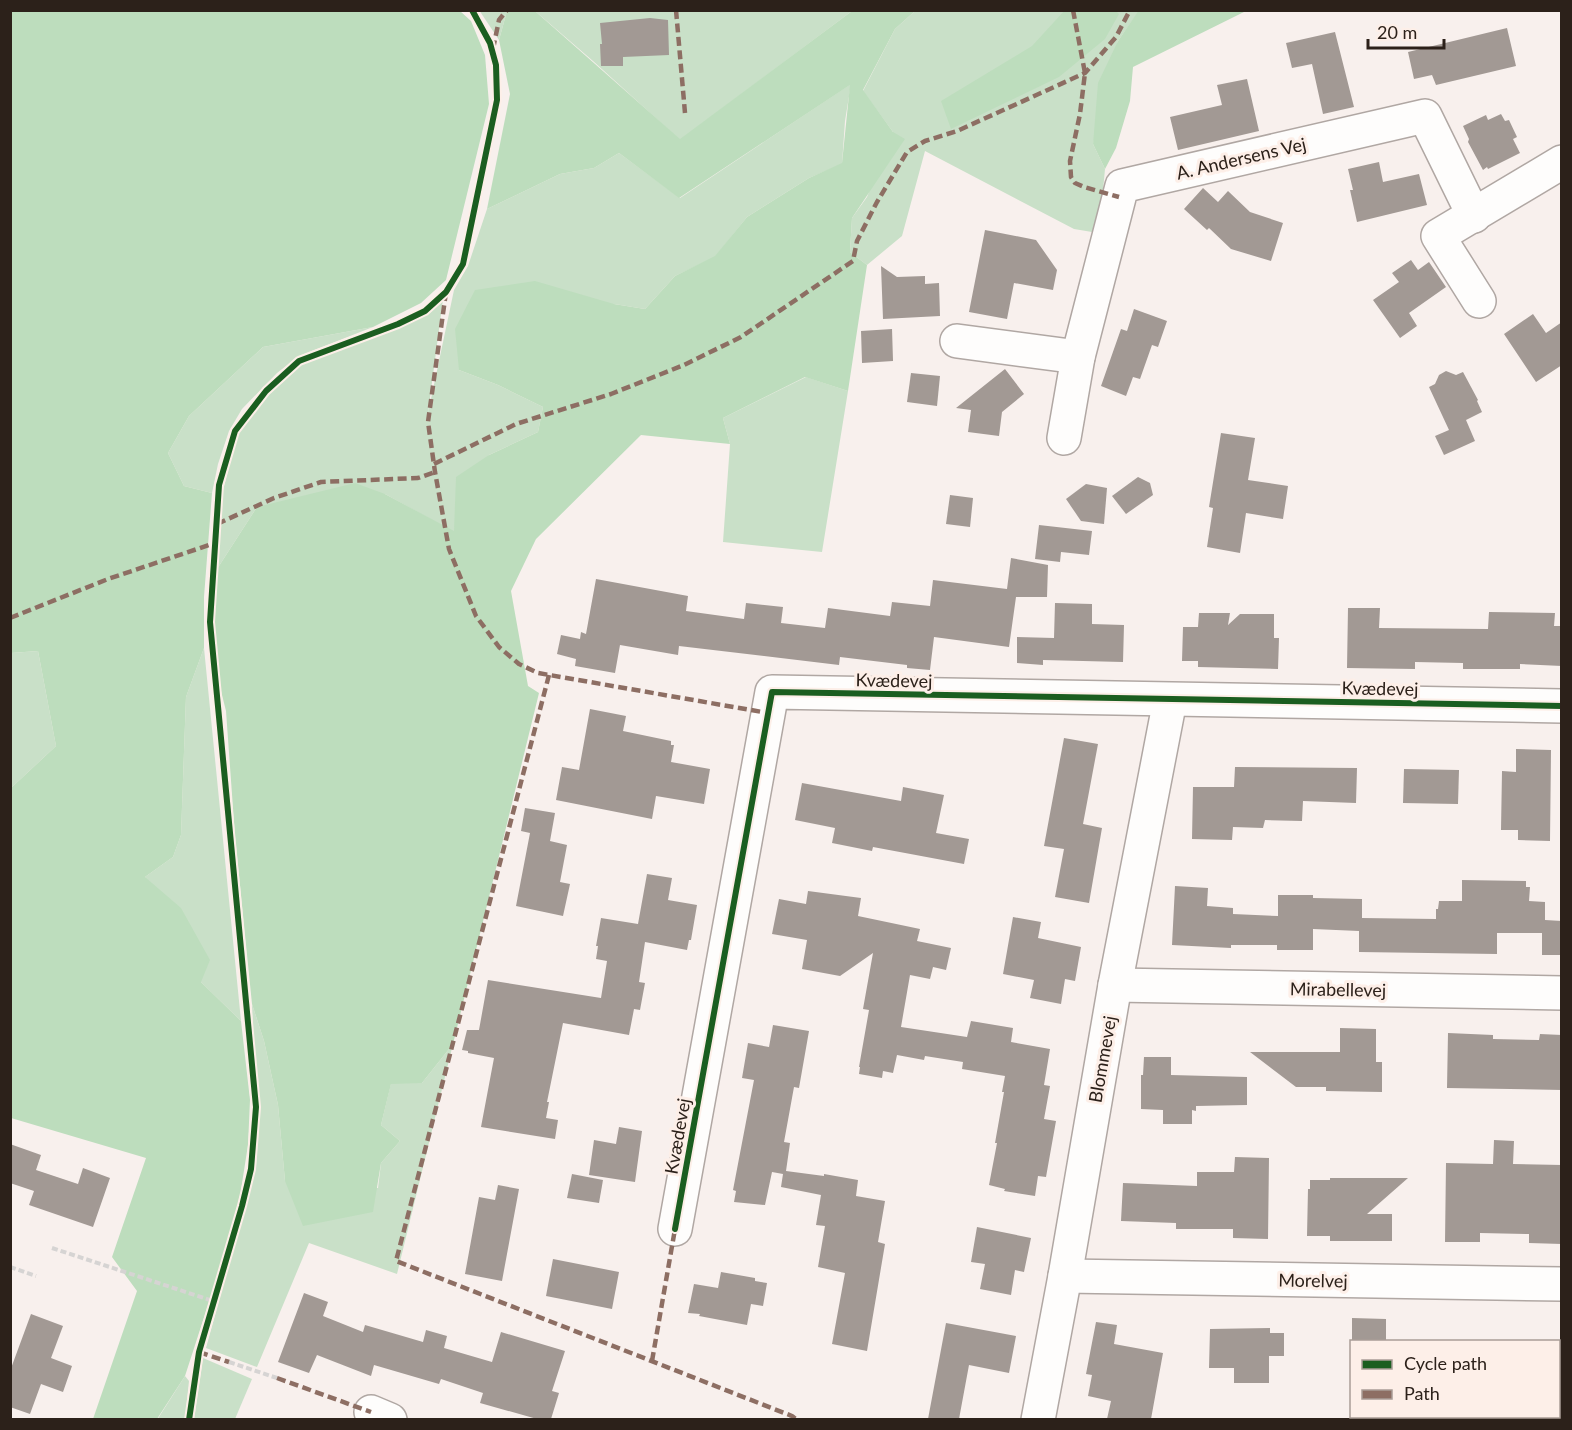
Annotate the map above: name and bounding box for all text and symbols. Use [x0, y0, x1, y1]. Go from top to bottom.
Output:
scale bar [1368, 12, 1444, 50]
text: 20 m [1377, 21, 1417, 43]
street label: A. Andersens Vej [1174, 132, 1308, 184]
street label: Kvædevej [855, 668, 933, 692]
street label: Kvædevej [1341, 676, 1419, 700]
street label: Mirabellevej [1290, 977, 1386, 1001]
street label: Blommevej [1084, 1014, 1120, 1104]
street label: Kvædevej [659, 1096, 695, 1176]
street label: Morelvej [1278, 1268, 1348, 1292]
legend [1350, 1340, 1560, 1418]
text: Cycle path [1404, 1352, 1487, 1374]
text: Path [1404, 1382, 1440, 1404]

